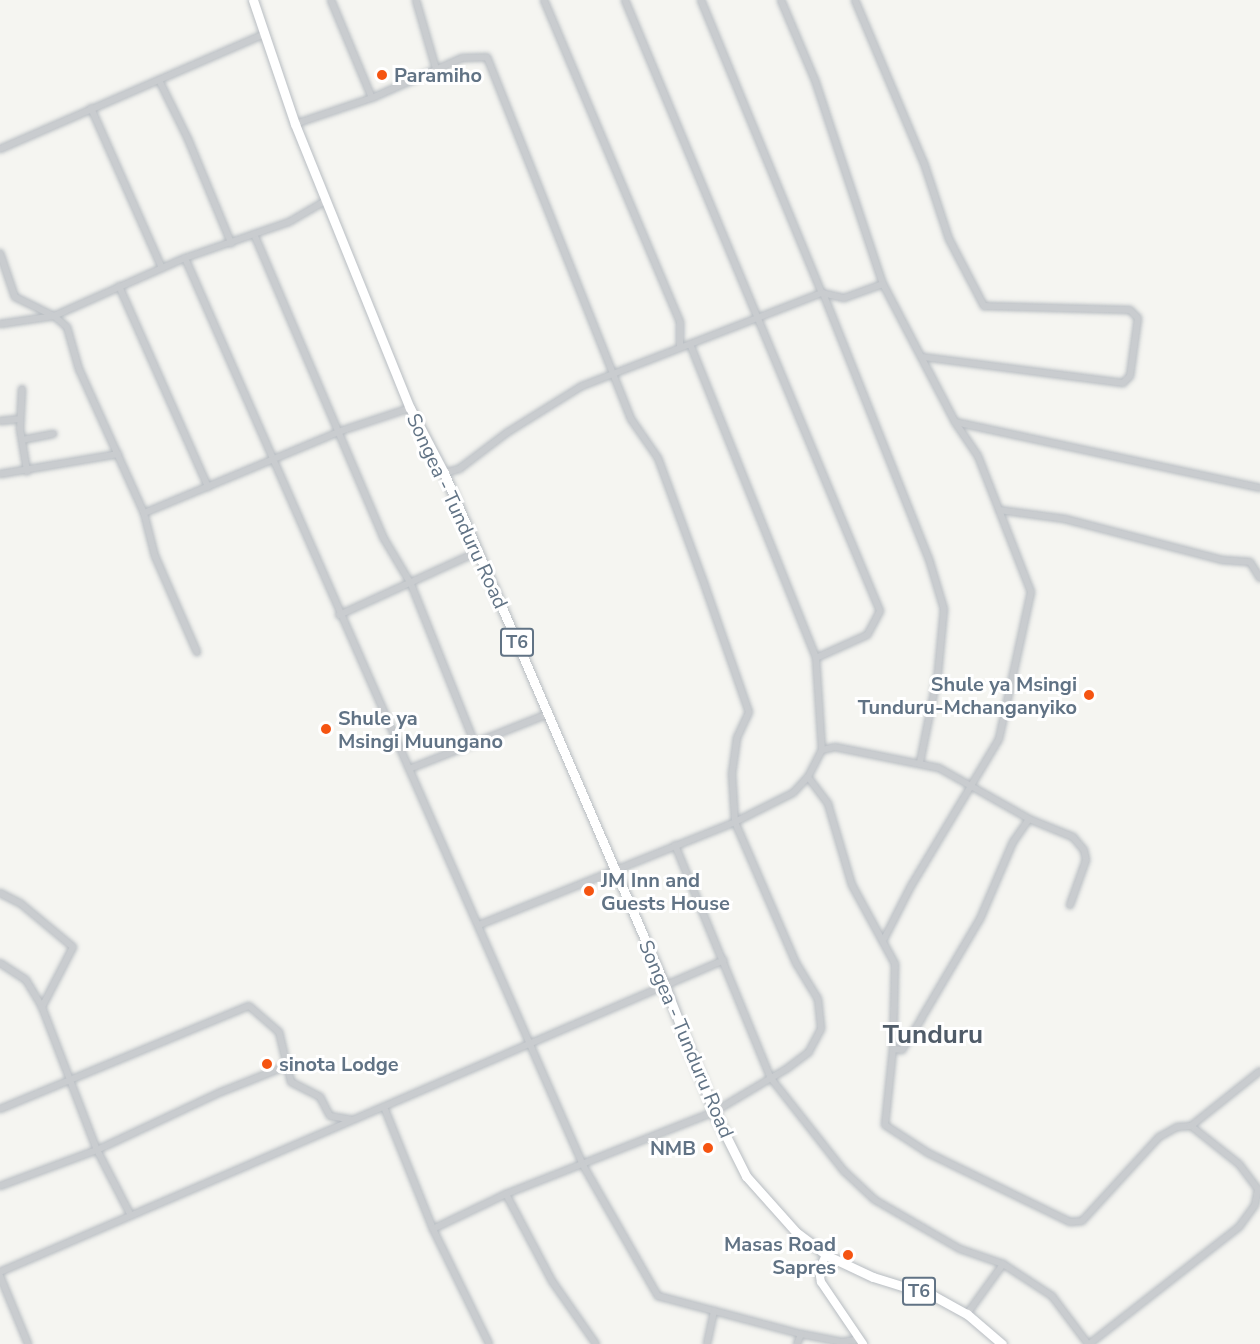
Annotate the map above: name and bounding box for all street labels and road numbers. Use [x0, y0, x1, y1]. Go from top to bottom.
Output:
street label: Songea - Tunduru Road [401, 410, 513, 612]
road number: T6 [499, 627, 535, 657]
street label: Songea - Tunduru Road [633, 936, 739, 1142]
road number: T6 [901, 1276, 937, 1306]

